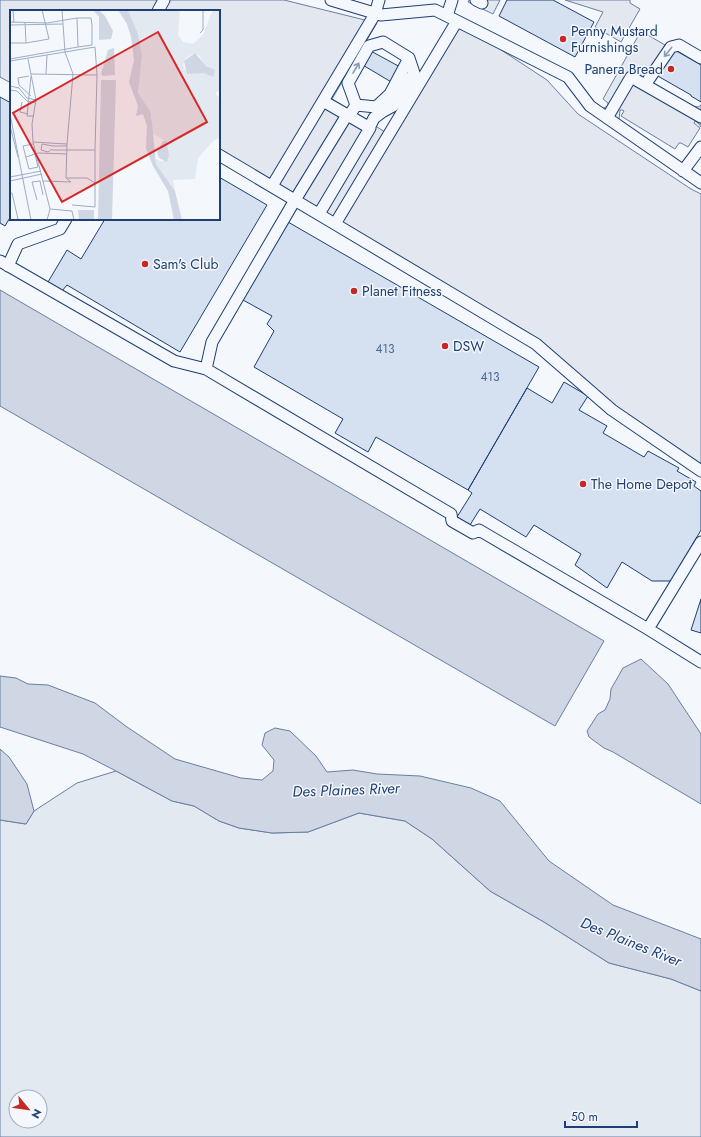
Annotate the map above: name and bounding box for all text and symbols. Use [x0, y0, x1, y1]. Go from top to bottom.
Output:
inset map [10, 10, 220, 220]
place label: Penny Mustard Furnishings [571, 21, 658, 57]
marker: Penny Mustard Furnishings [558, 34, 568, 44]
one-way arrow [664, 46, 672, 57]
place label: Panera Bread [584, 59, 663, 79]
one-way arrow [352, 63, 360, 74]
marker: Panera Bread [666, 64, 676, 74]
place label: Sam's Club [153, 254, 218, 274]
marker: Sam's Club [140, 259, 150, 269]
place label: Planet Fitness [362, 281, 442, 301]
marker: Planet Fitness [349, 286, 359, 296]
place label: DSW [453, 336, 484, 356]
house number: 413 [376, 340, 395, 358]
marker: DSW [440, 341, 450, 351]
house number: 413 [481, 368, 500, 386]
place label: The Home Depot [591, 474, 693, 494]
marker: The Home Depot [578, 479, 588, 489]
water label: Des Plaines River [292, 777, 401, 803]
water label: Des Plaines River [577, 912, 686, 973]
north arrow [8, 1089, 48, 1129]
scale bar [565, 1103, 637, 1129]
text: N [28, 1106, 46, 1122]
text: 50 m [571, 1108, 598, 1126]

